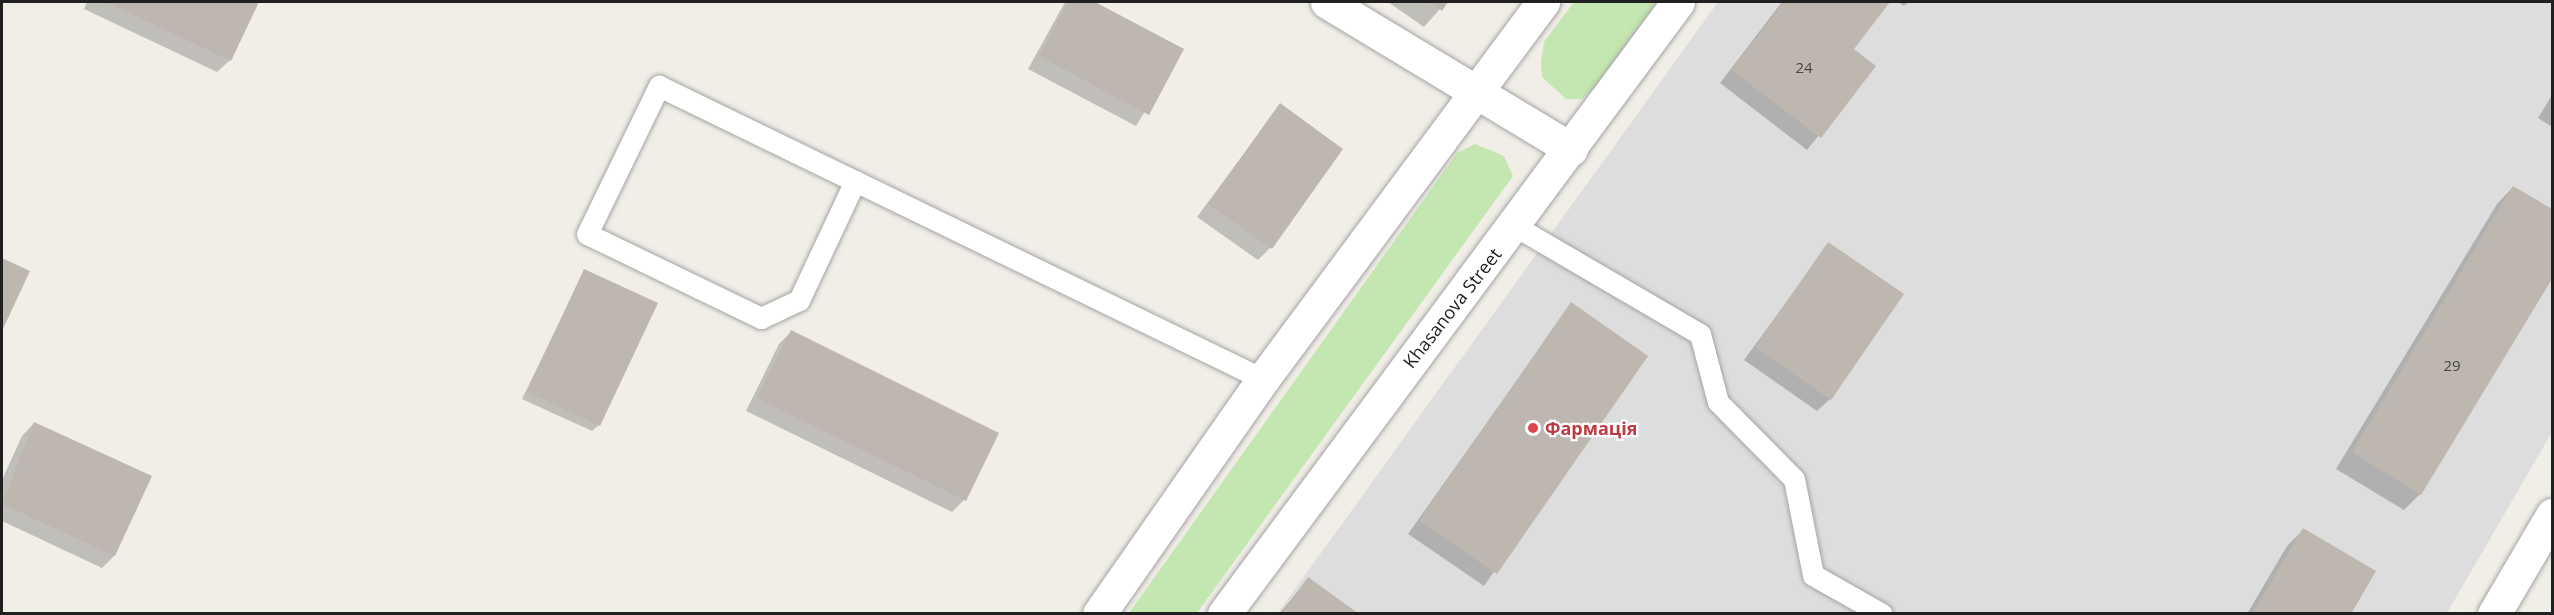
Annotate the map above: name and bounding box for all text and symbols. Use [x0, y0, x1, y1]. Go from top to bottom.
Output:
house number: 24 [1795, 59, 1813, 77]
street label: Khasanova Street [1398, 244, 1506, 372]
house number: 29 [2443, 357, 2461, 375]
place label: Фармація [1545, 417, 1637, 439]
marker: Фармація [1526, 421, 1540, 435]

